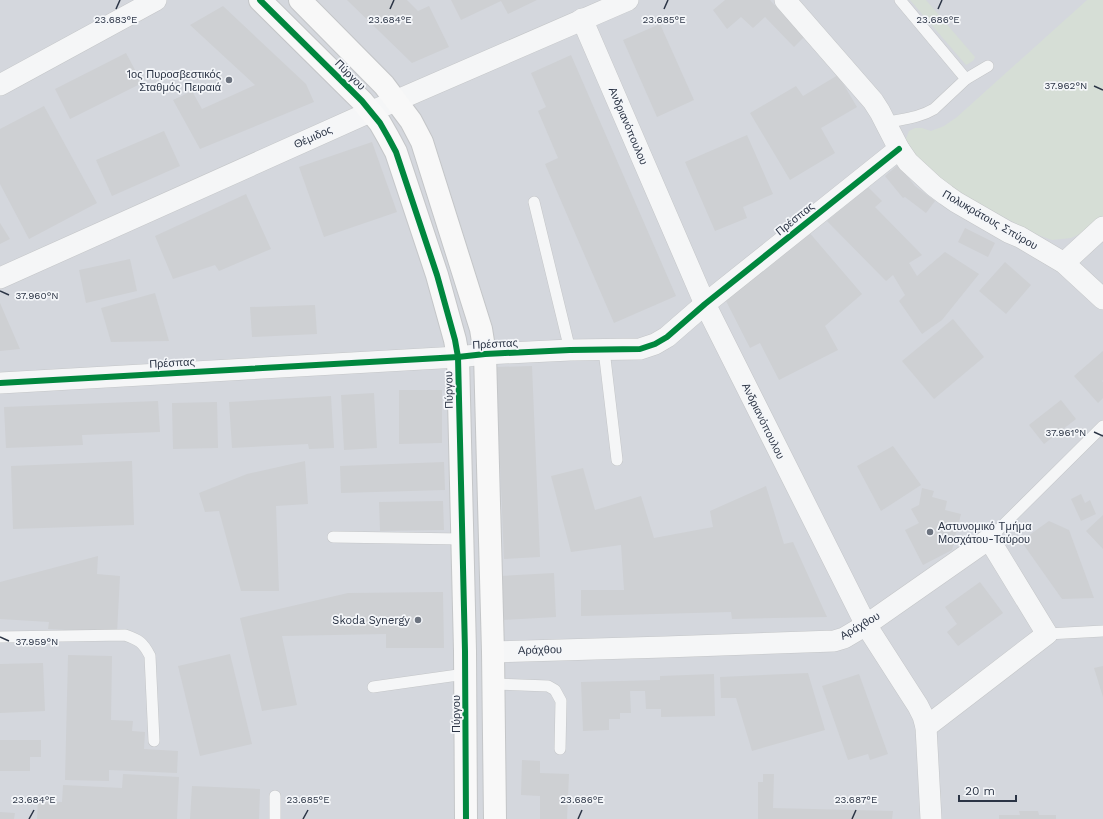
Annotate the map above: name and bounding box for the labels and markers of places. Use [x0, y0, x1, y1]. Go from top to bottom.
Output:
place label: 1ος Πυροσβεστικός Σταθμός Πειραιά [127, 68, 222, 94]
marker: 1ος Πυροσβεστικός Σταθμός Πειραιά [224, 75, 234, 85]
place label: Αστυνομικό Τμήμα Μοσχάτου-Ταύρου [938, 520, 1032, 546]
marker: Αστυνομικό Τμήμα Μοσχάτου-Ταύρου [925, 527, 935, 537]
place label: Skoda Synergy [332, 614, 410, 627]
marker: Skoda Synergy [413, 615, 423, 625]

